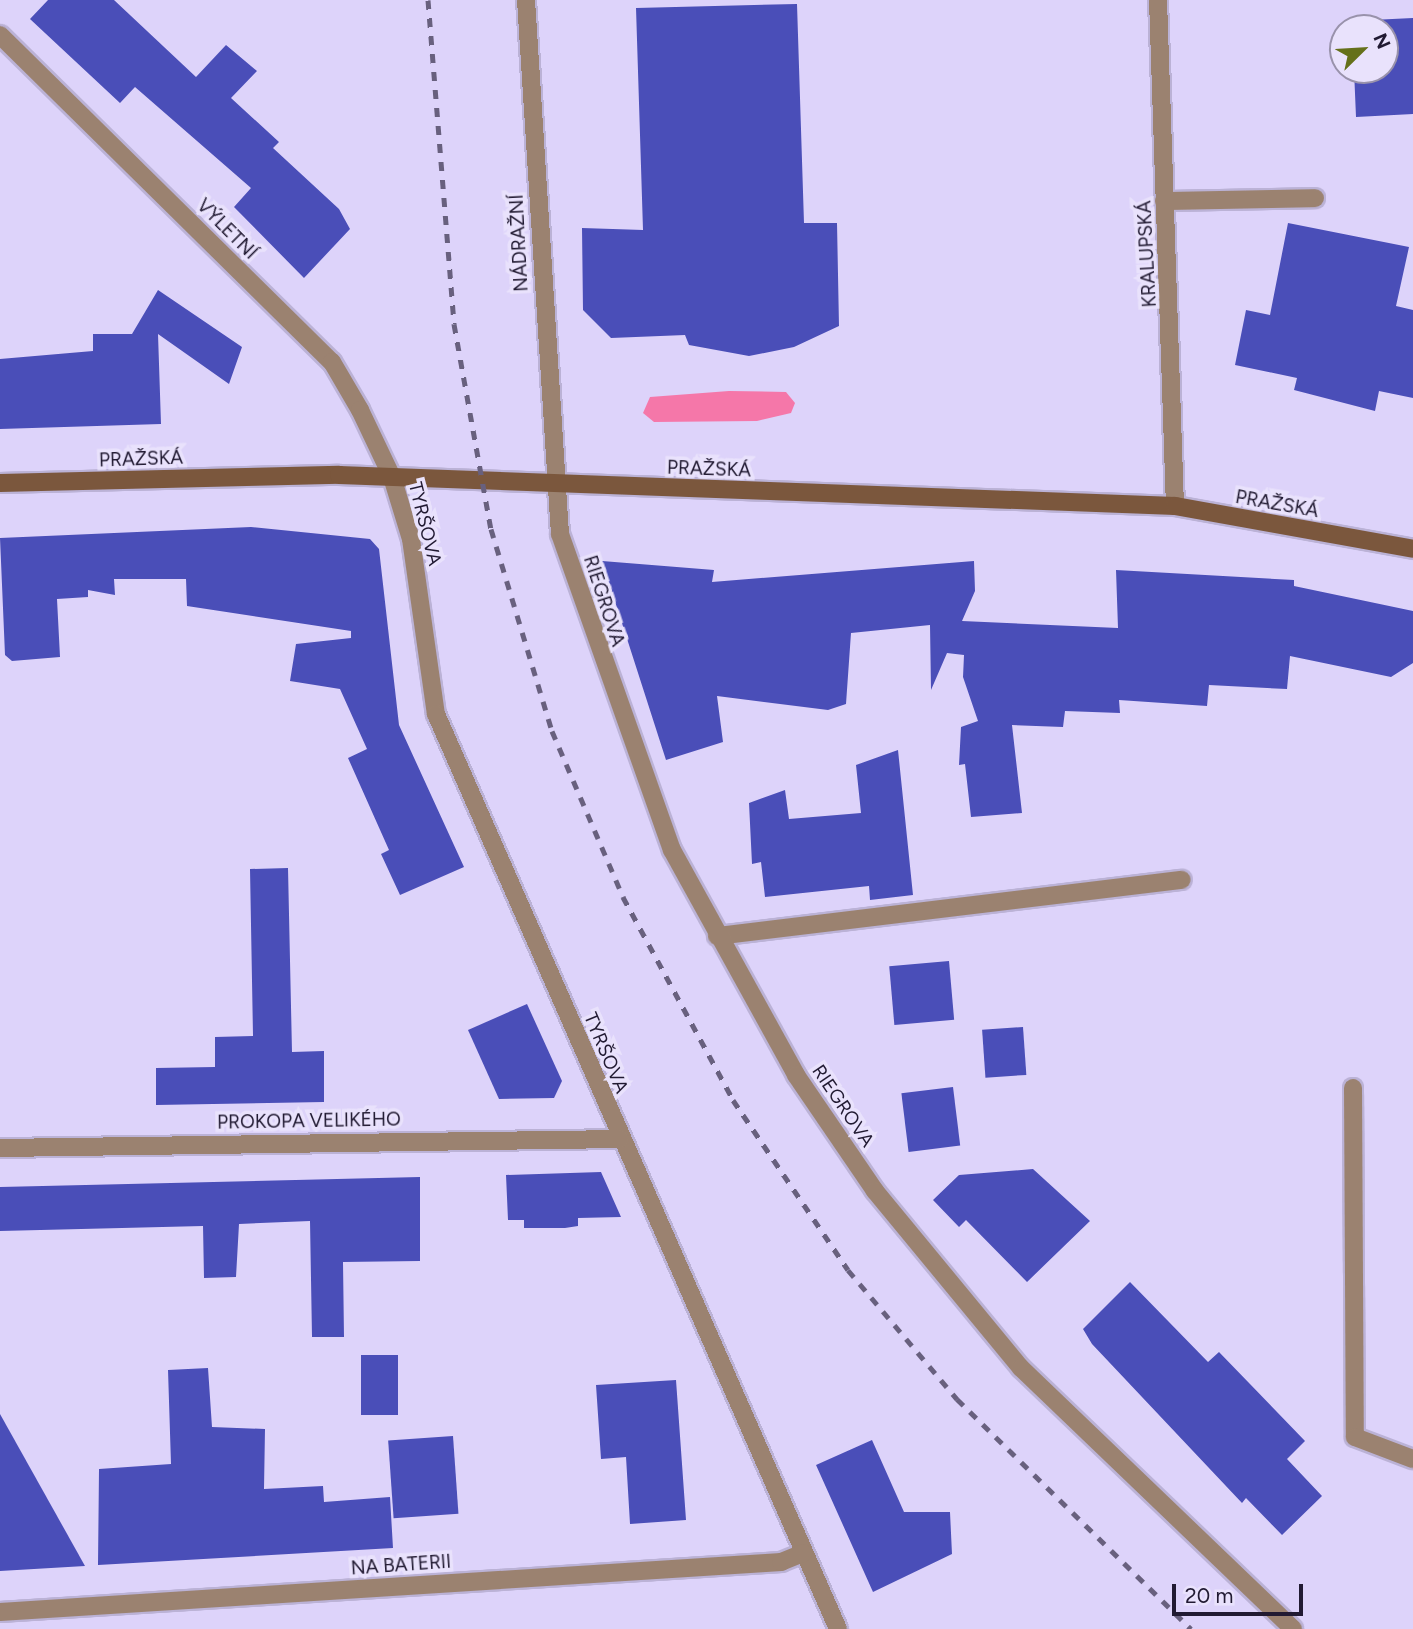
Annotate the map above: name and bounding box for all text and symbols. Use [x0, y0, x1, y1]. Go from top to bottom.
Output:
north arrow [1329, 14, 1399, 84]
text: N [1368, 30, 1395, 52]
street label: VÝLETNÍ [192, 194, 262, 264]
street label: NÁDRAŽNÍ [505, 194, 533, 292]
street label: KRALUPSKÁ [1133, 200, 1161, 308]
street label: PRAŽSKÁ [99, 446, 183, 472]
street label: PRAŽSKÁ [667, 456, 751, 482]
street label: TYRŠOVA [404, 480, 446, 568]
street label: PRAŽSKÁ [1234, 485, 1320, 523]
street label: RIEGROVA [579, 553, 629, 649]
street label: TYRŠOVA [579, 1009, 633, 1097]
street label: RIEGROVA [807, 1060, 879, 1152]
street label: PROKOPA VELIKÉHO [217, 1108, 401, 1134]
street label: NA BATERII [350, 1550, 452, 1580]
scale bar [1175, 1570, 1306, 1614]
text: 20 m [1185, 1583, 1233, 1608]

